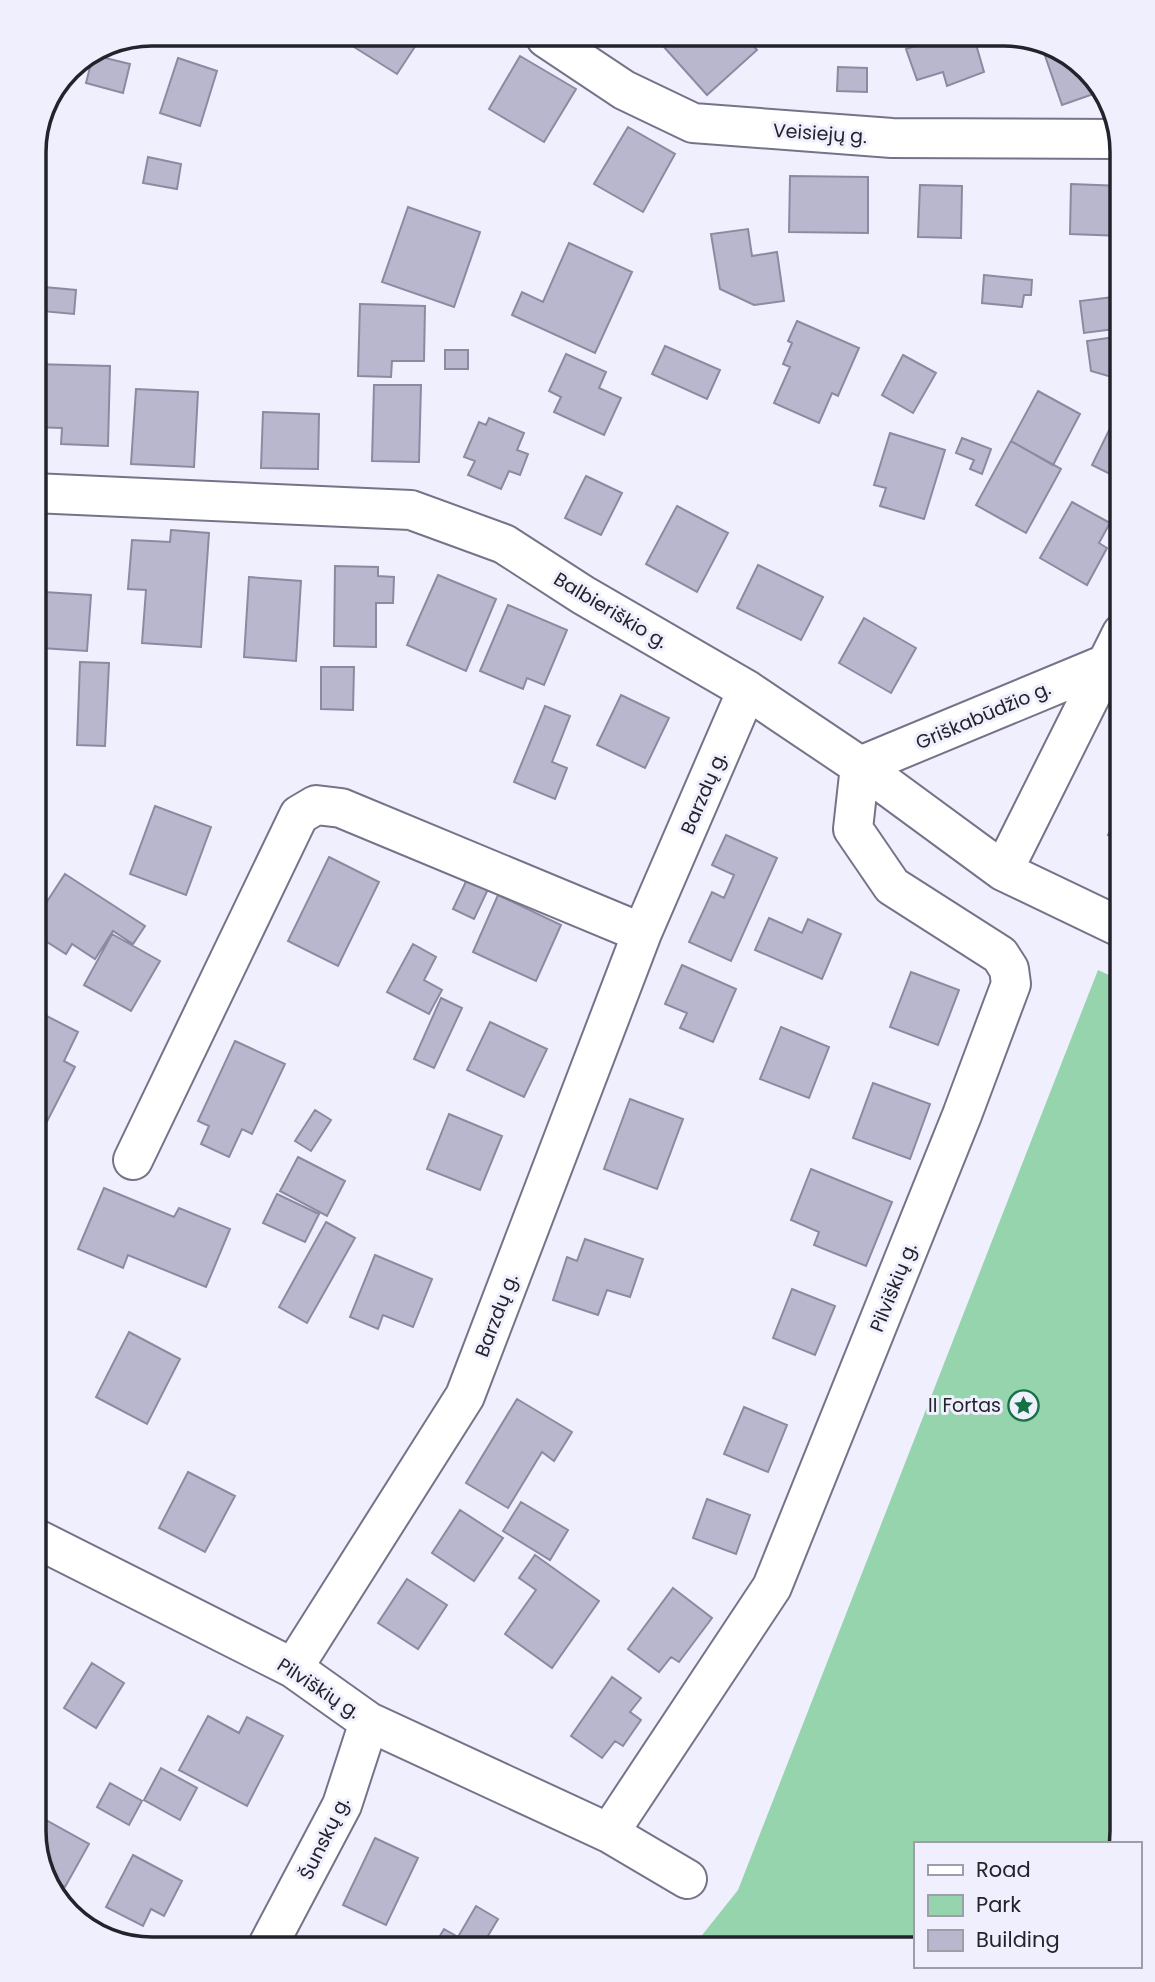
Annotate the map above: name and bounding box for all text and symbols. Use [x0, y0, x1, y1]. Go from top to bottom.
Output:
street label: Veisiejų g. [772, 117, 868, 150]
street label: Balbieriškio g. [549, 566, 673, 655]
street label: Griškabūdžio g. [911, 675, 1055, 756]
street label: Barzdų g. [674, 748, 733, 839]
street label: Pilviškių g. [863, 1238, 924, 1336]
street label: Barzdų g. [468, 1270, 525, 1361]
place icon: II Fortas [1007, 1388, 1041, 1422]
place label: II Fortas [928, 1392, 1001, 1419]
street label: Pilviškių g. [272, 1651, 366, 1725]
street label: Šunskų g. [293, 1792, 356, 1884]
legend [914, 1842, 1141, 1968]
text: Road [976, 1855, 1031, 1884]
text: Park [976, 1890, 1021, 1919]
text: Building [976, 1925, 1060, 1954]

